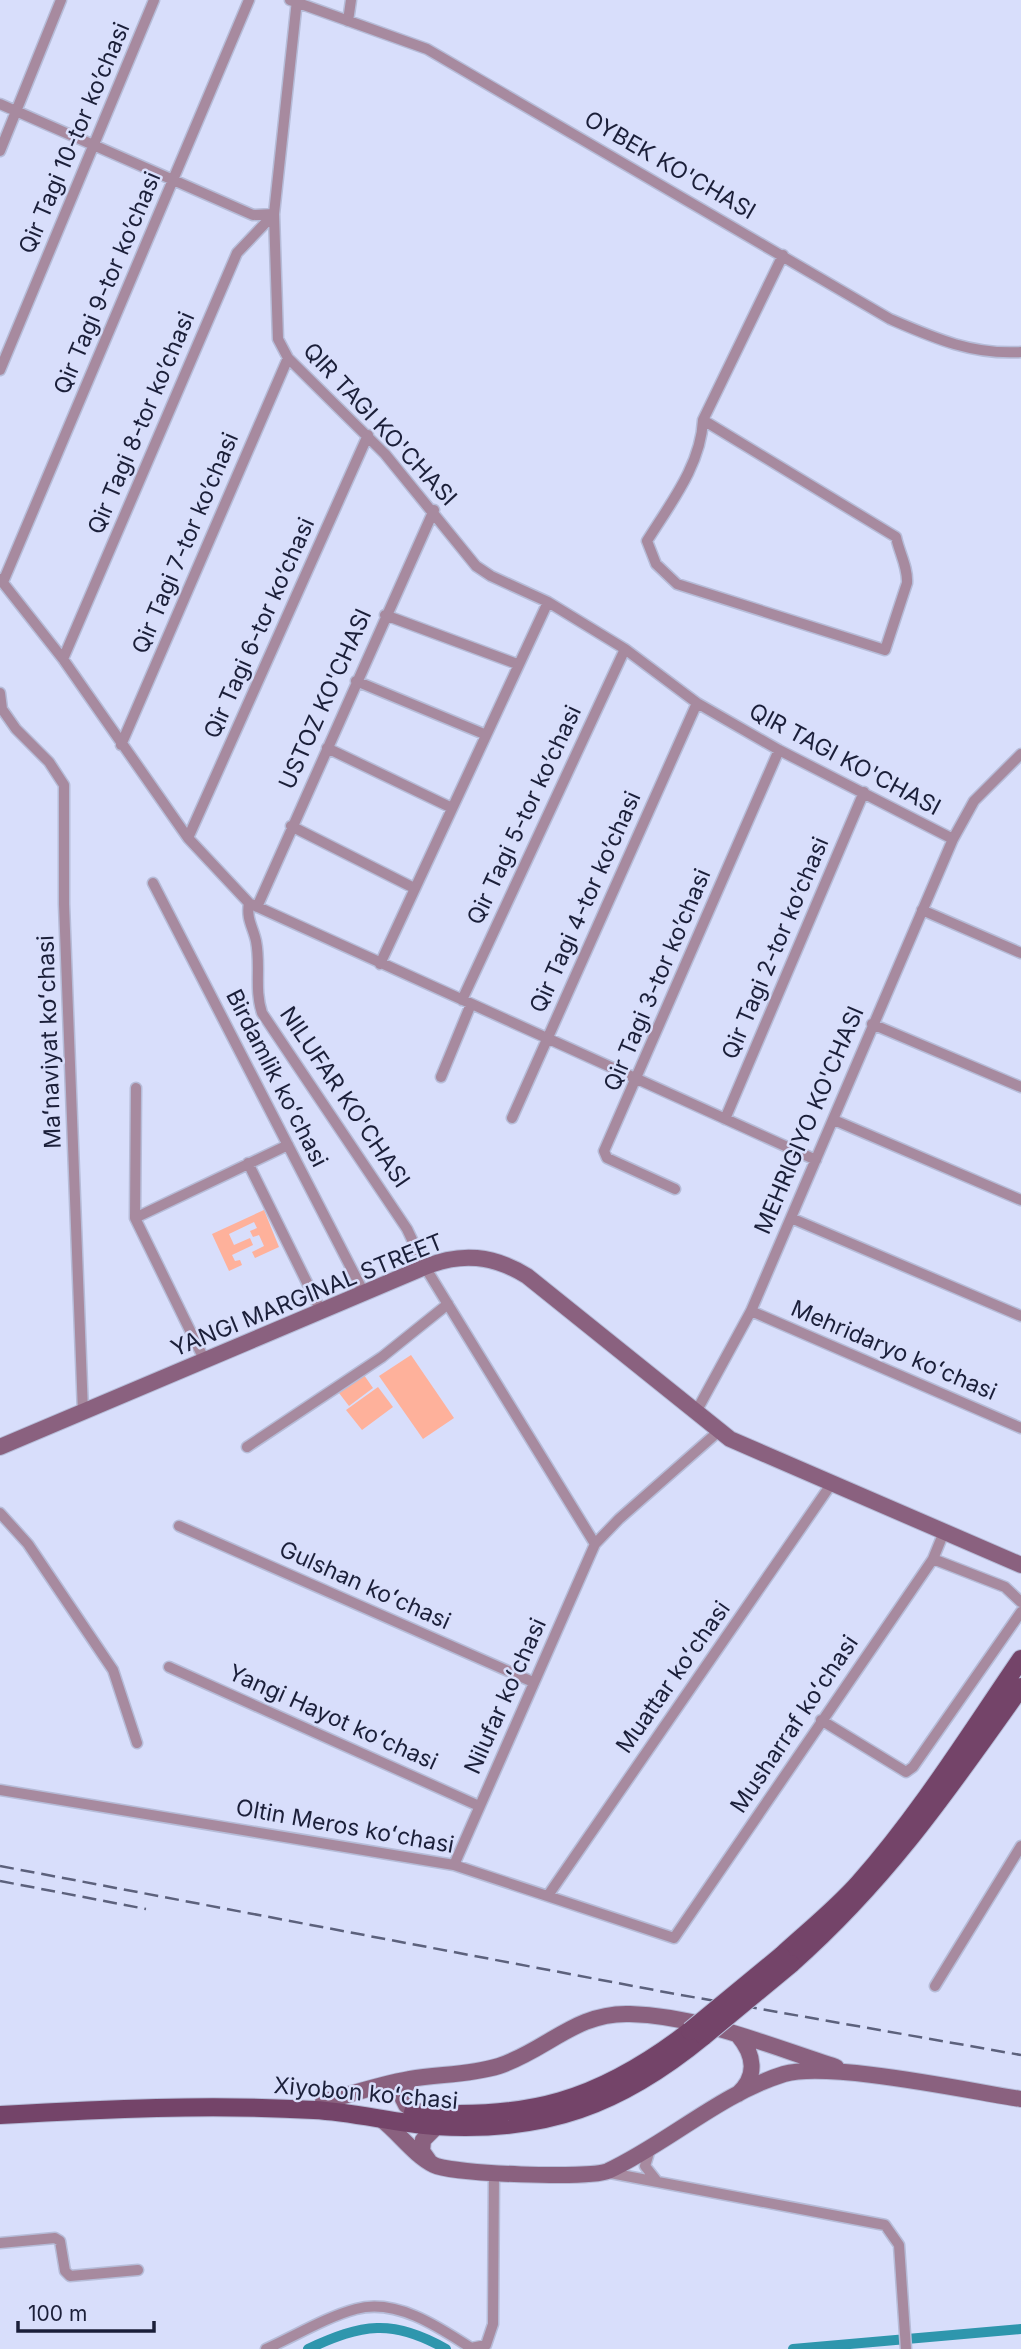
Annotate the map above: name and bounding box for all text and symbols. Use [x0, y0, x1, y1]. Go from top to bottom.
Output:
street label: Qir Tagi 10-tor koʼchasi [13, 18, 135, 258]
street label: OYBEK KO'CHASI [579, 105, 761, 225]
street label: Qir Tagi 9-tor koʼchasi [47, 168, 167, 398]
street label: Qir Tagi 8-tor koʼchasi [81, 308, 201, 538]
street label: QIR TAGI KO'CHASI [297, 337, 463, 511]
street label: Qir Tagi 7-tor koʼchasi [126, 428, 244, 658]
street label: Qir Tagi 6-tor koʼchasi [198, 513, 320, 743]
street label: USTOZ KO'CHASI [273, 604, 377, 794]
street label: QIR TAGI KO'CHASI [745, 697, 945, 821]
street label: Qir Tagi 5-tor koʼchasi [461, 701, 587, 929]
street label: Qir Tagi 4-tor koʼchasi [524, 787, 646, 1017]
street label: Qir Tagi 2-tor koʼchasi [715, 833, 835, 1063]
street label: Qir Tagi 3-tor koʼchasi [597, 865, 717, 1095]
street label: Maʻnaviyat koʻchasi [31, 935, 67, 1149]
street label: Birdamlik koʻchasi [220, 984, 334, 1172]
street label: NILUFAR KO'CHASI [274, 1001, 416, 1193]
street label: MEHRIGIYO KO'CHASI [748, 1002, 870, 1238]
street label: YANGI MARGINAL STREET [167, 1227, 447, 1363]
street label: Mehridaryo koʻchasi [787, 1294, 1001, 1406]
street label: Gulshan koʻchasi [275, 1535, 455, 1635]
street label: Muattar koʻchasi [610, 1596, 736, 1758]
street label: Nilufar koʻchasi [458, 1614, 552, 1778]
street label: Musharraf koʻchasi [724, 1630, 864, 1818]
street label: Yangi Hayot koʻchasi [224, 1658, 442, 1776]
street label: Oltin Meros koʻchasi [234, 1793, 456, 1859]
street label: Xiyobon koʻchasi [273, 2071, 459, 2115]
scale bar [18, 2290, 154, 2334]
text: 100 m [28, 2301, 87, 2326]

